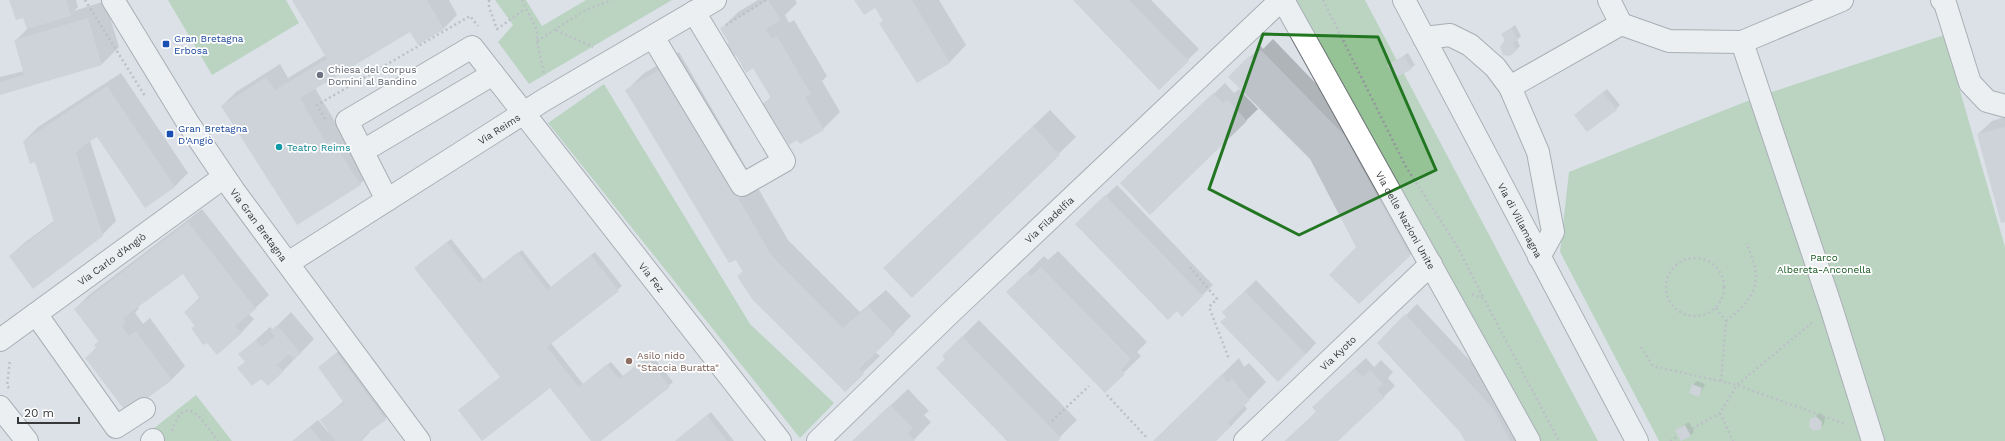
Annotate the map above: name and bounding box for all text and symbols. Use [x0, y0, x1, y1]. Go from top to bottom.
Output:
place label: Gran Bretagna Erbosa [174, 33, 244, 56]
marker: Gran Bretagna Erbosa [161, 39, 171, 49]
place label: Chiesa del Corpus Domini al Bandino [328, 64, 417, 87]
marker: Chiesa del Corpus Domini al Bandino [315, 70, 325, 80]
street label: Via Reims [476, 112, 522, 147]
place label: Gran Bretagna D'Angiò [178, 123, 248, 146]
marker: Gran Bretagna D'Angiò [165, 129, 175, 139]
marker: Teatro Reims [274, 142, 284, 152]
place label: Teatro Reims [287, 142, 350, 153]
street label: Via delle Nazioni Unite [1374, 169, 1437, 271]
street label: Via di Villamagna [1496, 181, 1544, 260]
street label: Via Gran Bretagna [228, 186, 289, 264]
street label: Via Filadelfia [1023, 194, 1076, 245]
street label: Via Carlo d'Angiò [76, 231, 148, 288]
park label: Parco Albereta-Anconella [1777, 252, 1871, 275]
street label: Via Fez [637, 260, 667, 295]
street label: Via Kyoto [1318, 333, 1358, 373]
place label: Asilo nido "Staccia Buratta" [637, 350, 719, 373]
marker: Asilo nido "Staccia Buratta" [624, 356, 634, 366]
scale bar [18, 399, 79, 425]
text: 20 m [24, 406, 54, 420]

